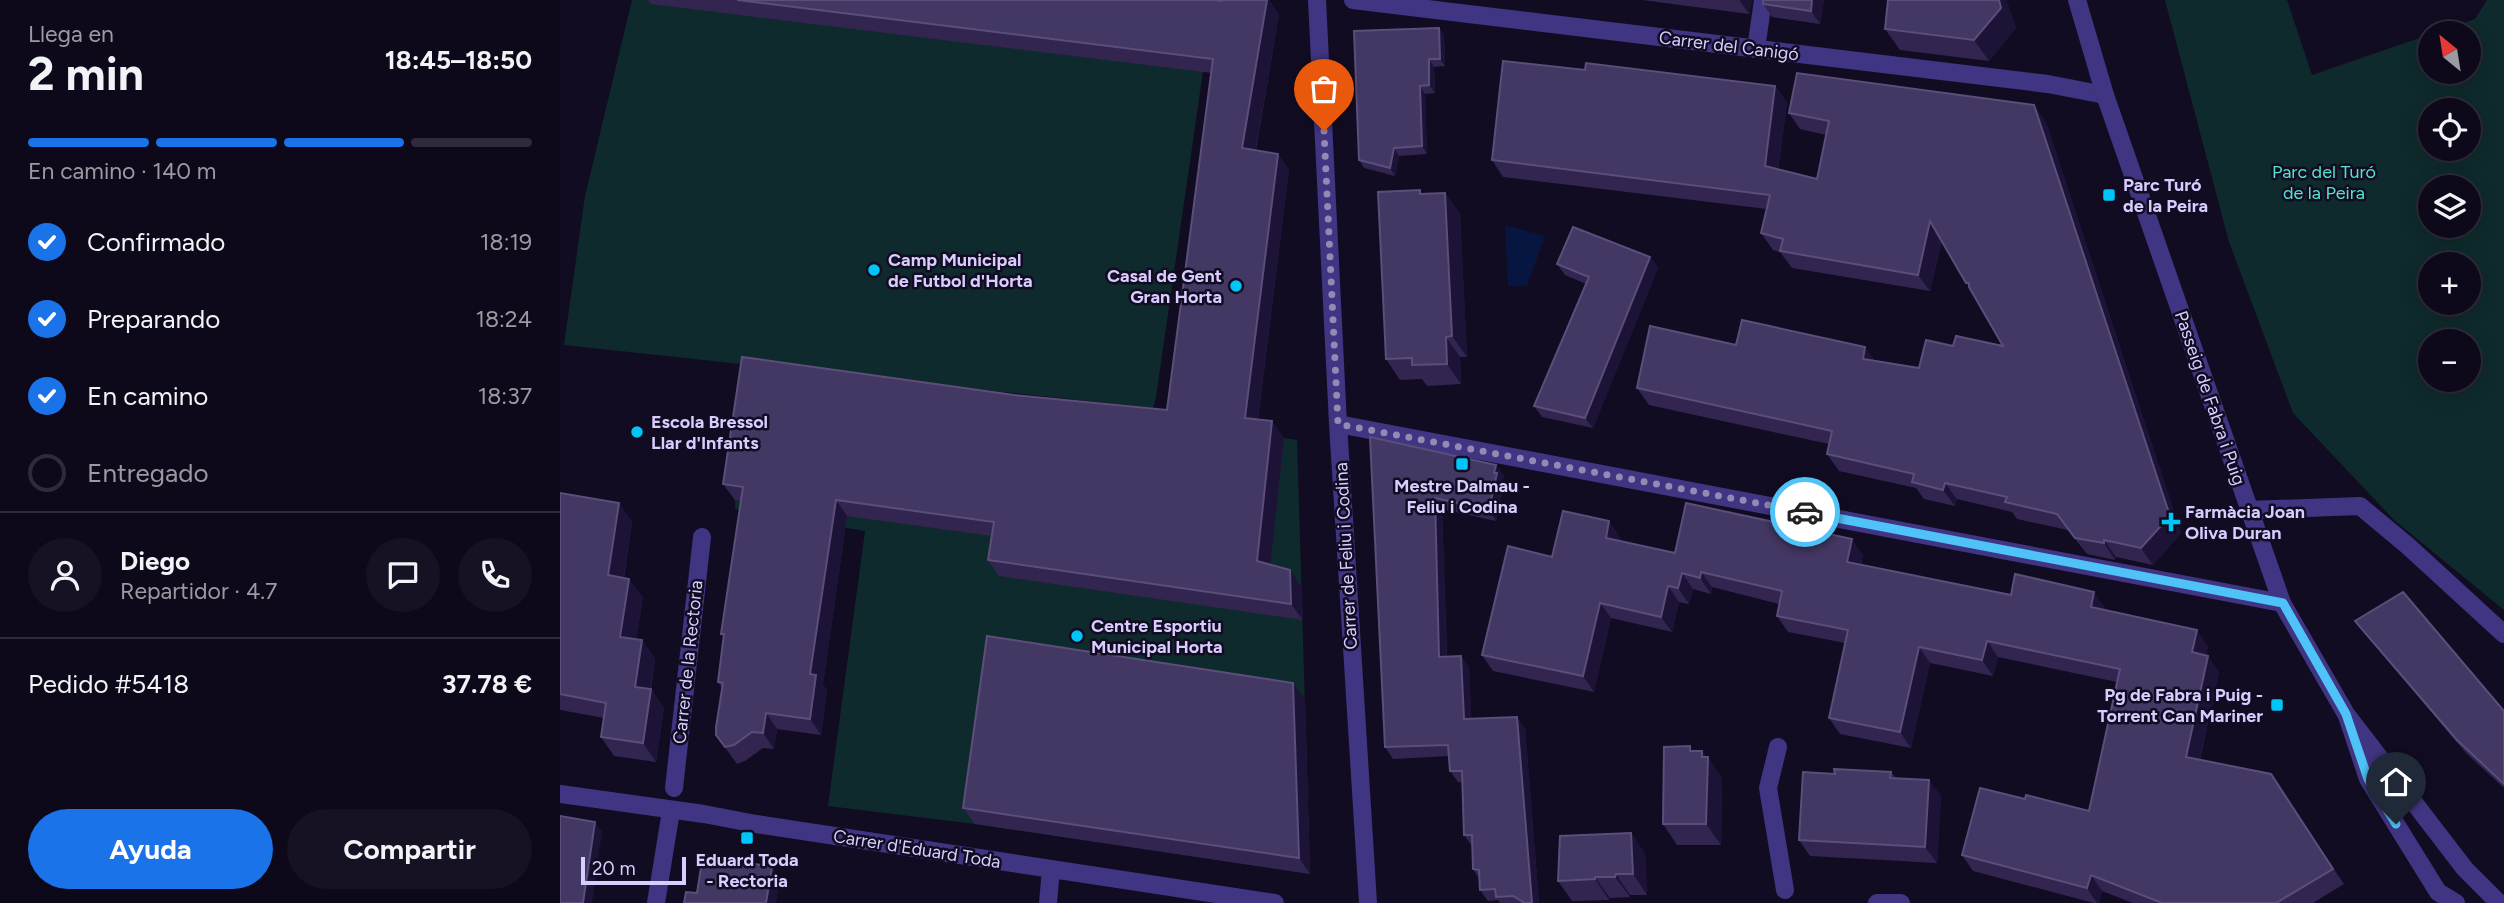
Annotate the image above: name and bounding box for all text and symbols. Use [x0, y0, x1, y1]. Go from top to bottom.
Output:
text: Llega en [28, 20, 114, 48]
north arrow [2418, 21, 2482, 84]
map controls [2418, 21, 2481, 392]
street label: Carrer del Canigó [1658, 26, 1800, 66]
text: 18:45–18:50 [385, 44, 532, 76]
text: 2 min [28, 46, 144, 102]
pin [1294, 59, 1354, 131]
icon: bag [1305, 70, 1343, 108]
button: locate [2418, 98, 2481, 161]
text: En camino · 140 m [28, 157, 216, 185]
park label: Parc del Turó de la Peira [2272, 161, 2376, 204]
place label: Parc Turó de la Peira [2123, 174, 2208, 217]
button: layers [2418, 175, 2481, 238]
marker: Parc Turó de la Peira [2101, 187, 2117, 203]
icon: check [28, 223, 66, 261]
text: Confirmado [87, 226, 225, 258]
text: 18:19 [480, 228, 532, 256]
place label: Camp Municipal de Futbol d'Horta [888, 249, 1033, 292]
button: + [2418, 252, 2481, 315]
marker: Camp Municipal de Futbol d'Horta [866, 262, 882, 278]
place label: Casal de Gent Gran Horta [1107, 265, 1222, 308]
marker: Casal de Gent Gran Horta [1228, 278, 1244, 294]
icon: check [28, 300, 66, 338]
text: Preparando [87, 303, 220, 335]
text: 18:24 [475, 305, 532, 333]
street label: Passeig de Fabra i Puig [2170, 308, 2250, 488]
button: − [2418, 329, 2481, 392]
icon: check [28, 377, 66, 415]
text: En camino [87, 380, 208, 412]
text: 18:37 [478, 382, 532, 410]
place label: Escola Bressol Llar d'Infants [651, 411, 768, 454]
marker: Escola Bressol Llar d'Infants [629, 424, 645, 440]
marker: Mestre Dalmau - Feliu i Codina [1454, 456, 1470, 472]
text: Entregado [87, 457, 209, 489]
street label: Carrer de Feliu i Codina [1330, 462, 1362, 650]
place label: Mestre Dalmau - Feliu i Codina [1394, 475, 1530, 518]
courier [1770, 477, 1840, 547]
icon: car [1786, 493, 1824, 531]
place label: Farmàcia Joan Oliva Duran [2185, 501, 2305, 544]
marker: Farmàcia Joan Oliva Duran [2163, 514, 2179, 530]
button: person [28, 538, 102, 612]
button: chat [366, 538, 440, 612]
button: phone [458, 538, 532, 612]
text: Diego [120, 545, 190, 577]
text: Repartidor · 4.7 [120, 577, 277, 605]
street label: Carrer de la Rectoria [668, 579, 708, 745]
place label: Centre Esportiu Municipal Horta [1091, 615, 1223, 658]
marker: Centre Esportiu Municipal Horta [1069, 628, 1085, 644]
text: Pedido #5418 [28, 668, 189, 700]
text: 37.78 € [442, 668, 532, 700]
place label: Pg de Fabra i Puig - Torrent Can Mariner [2097, 684, 2263, 727]
marker: Pg de Fabra i Puig - Torrent Can Mariner [2269, 697, 2285, 713]
pin [2366, 752, 2426, 824]
icon: home [2377, 763, 2415, 801]
button: Ayuda [28, 809, 273, 889]
button: Compartir [287, 809, 532, 889]
street label: Carrer d'Eduard Toda [832, 825, 1002, 873]
marker: Eduard Toda - Rectoria [739, 830, 755, 846]
place label: Eduard Toda - Rectoria [695, 849, 799, 892]
scale bar [581, 854, 686, 886]
text: 20 m [592, 857, 636, 880]

